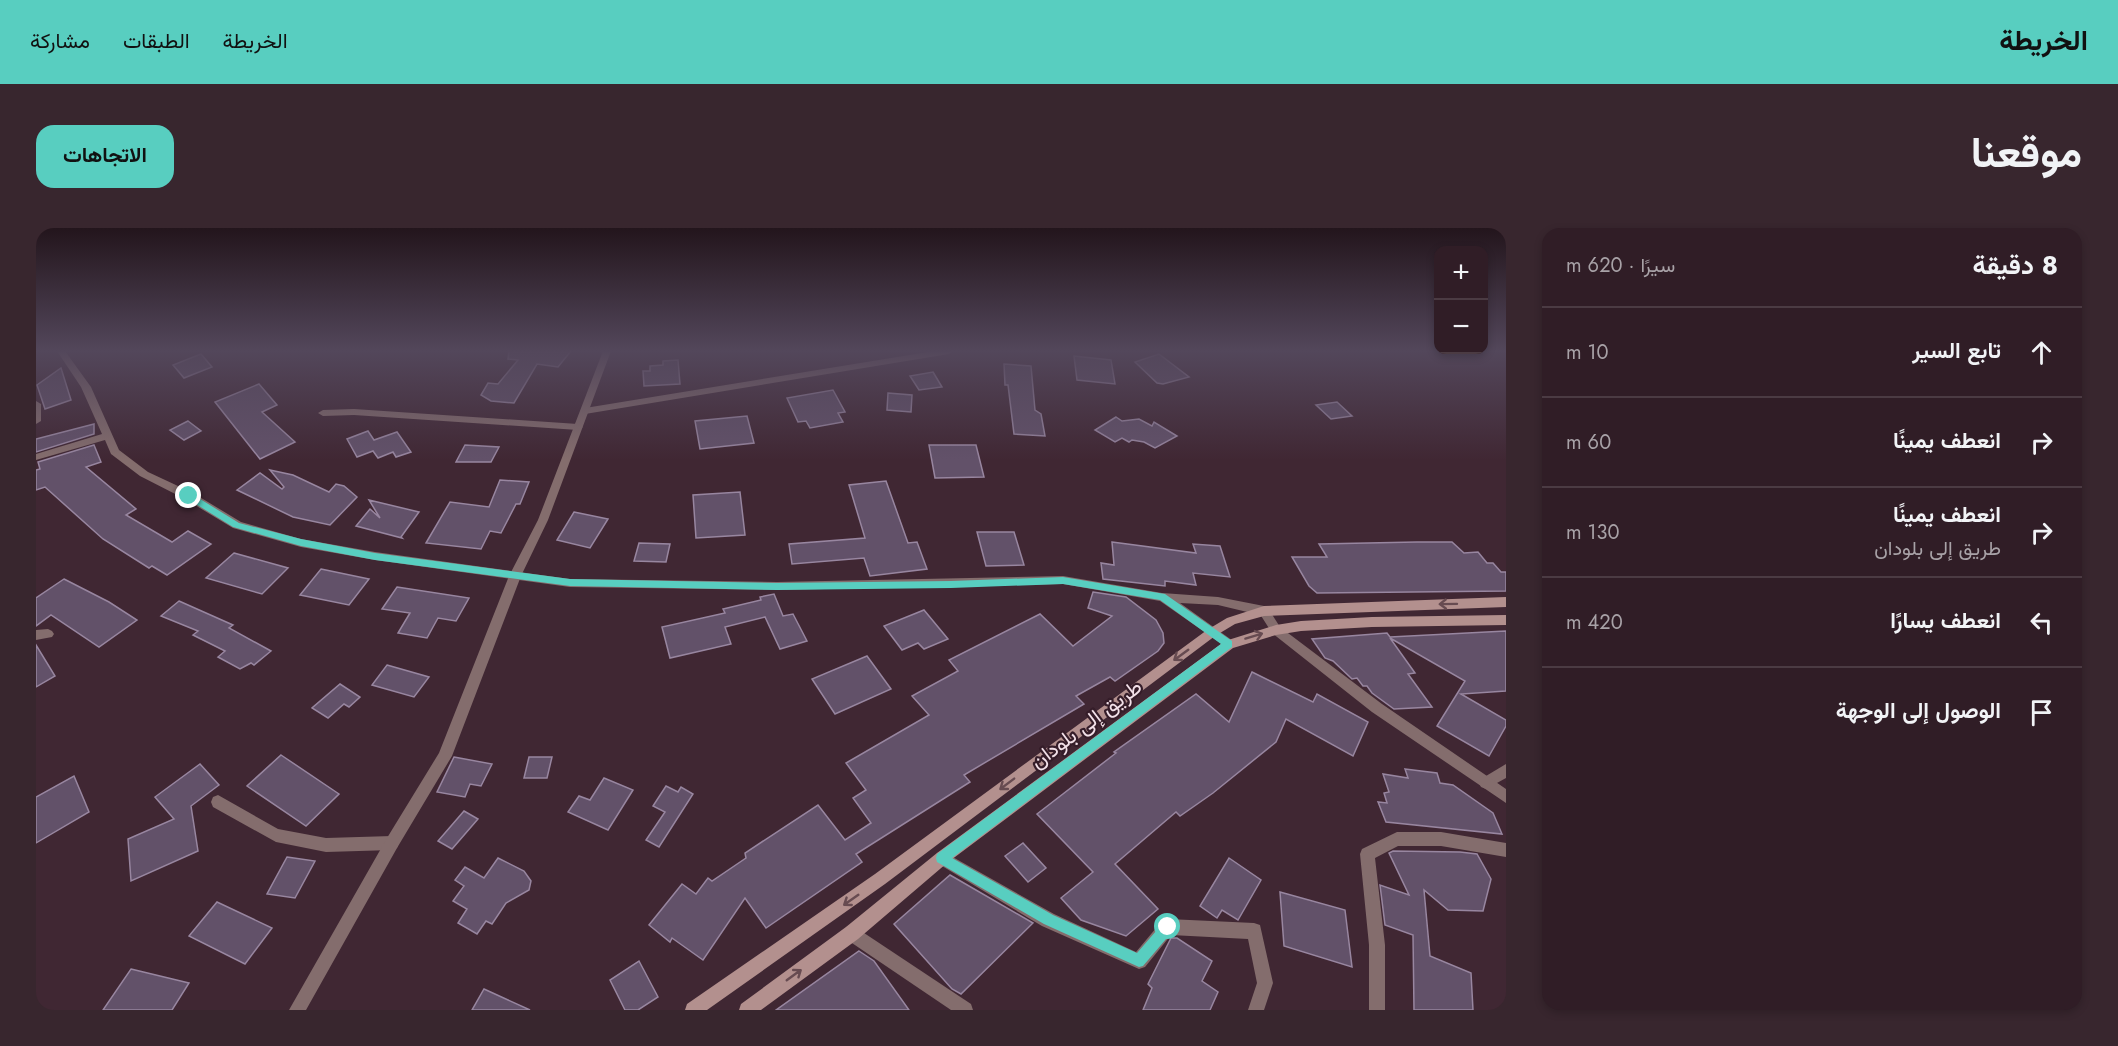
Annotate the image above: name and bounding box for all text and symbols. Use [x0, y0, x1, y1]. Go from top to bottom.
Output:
text: الخريطة [1999, 20, 2088, 61]
text: مشاركة [30, 26, 90, 56]
text: الطبقات [123, 26, 190, 56]
text: الخريطة [223, 26, 288, 56]
text: موقعنا [1971, 122, 2082, 183]
button: الاتجاهات [36, 125, 174, 188]
map controls [1434, 246, 1488, 354]
button: + [1434, 246, 1488, 300]
text: 8 دقيقة [1973, 246, 2058, 284]
text: سيرًا · 620 m [1566, 251, 1675, 280]
button: − [1434, 300, 1488, 354]
text: تابع السير [1912, 334, 2001, 366]
icon: ahead [2025, 336, 2058, 369]
text: 10 m [1566, 338, 1609, 367]
text: انعطف يمينًا [1893, 424, 2001, 456]
icon: right [2025, 426, 2058, 459]
text: 60 m [1566, 428, 1611, 457]
route end [175, 482, 201, 508]
text: انعطف يمينًا [1893, 498, 2001, 530]
icon: right [2025, 516, 2058, 549]
text: 130 m [1566, 518, 1620, 547]
text: طريق إلى بلودان [1874, 534, 2001, 563]
one-way arrow [1438, 598, 1458, 609]
text: انعطف يسارًا [1890, 604, 2001, 636]
icon: left [2025, 606, 2058, 639]
text: 420 m [1566, 608, 1623, 637]
one-way arrow [1244, 630, 1263, 641]
one-way arrow [1173, 649, 1189, 662]
street label: طريق إلى بلودان [1024, 672, 1148, 776]
text: الوصول إلى الوجهة [1836, 694, 2001, 726]
icon: arrive [2025, 696, 2058, 729]
one-way arrow [1000, 778, 1016, 790]
one-way arrow [843, 894, 859, 906]
route start [1154, 913, 1180, 939]
one-way arrow [786, 969, 802, 982]

